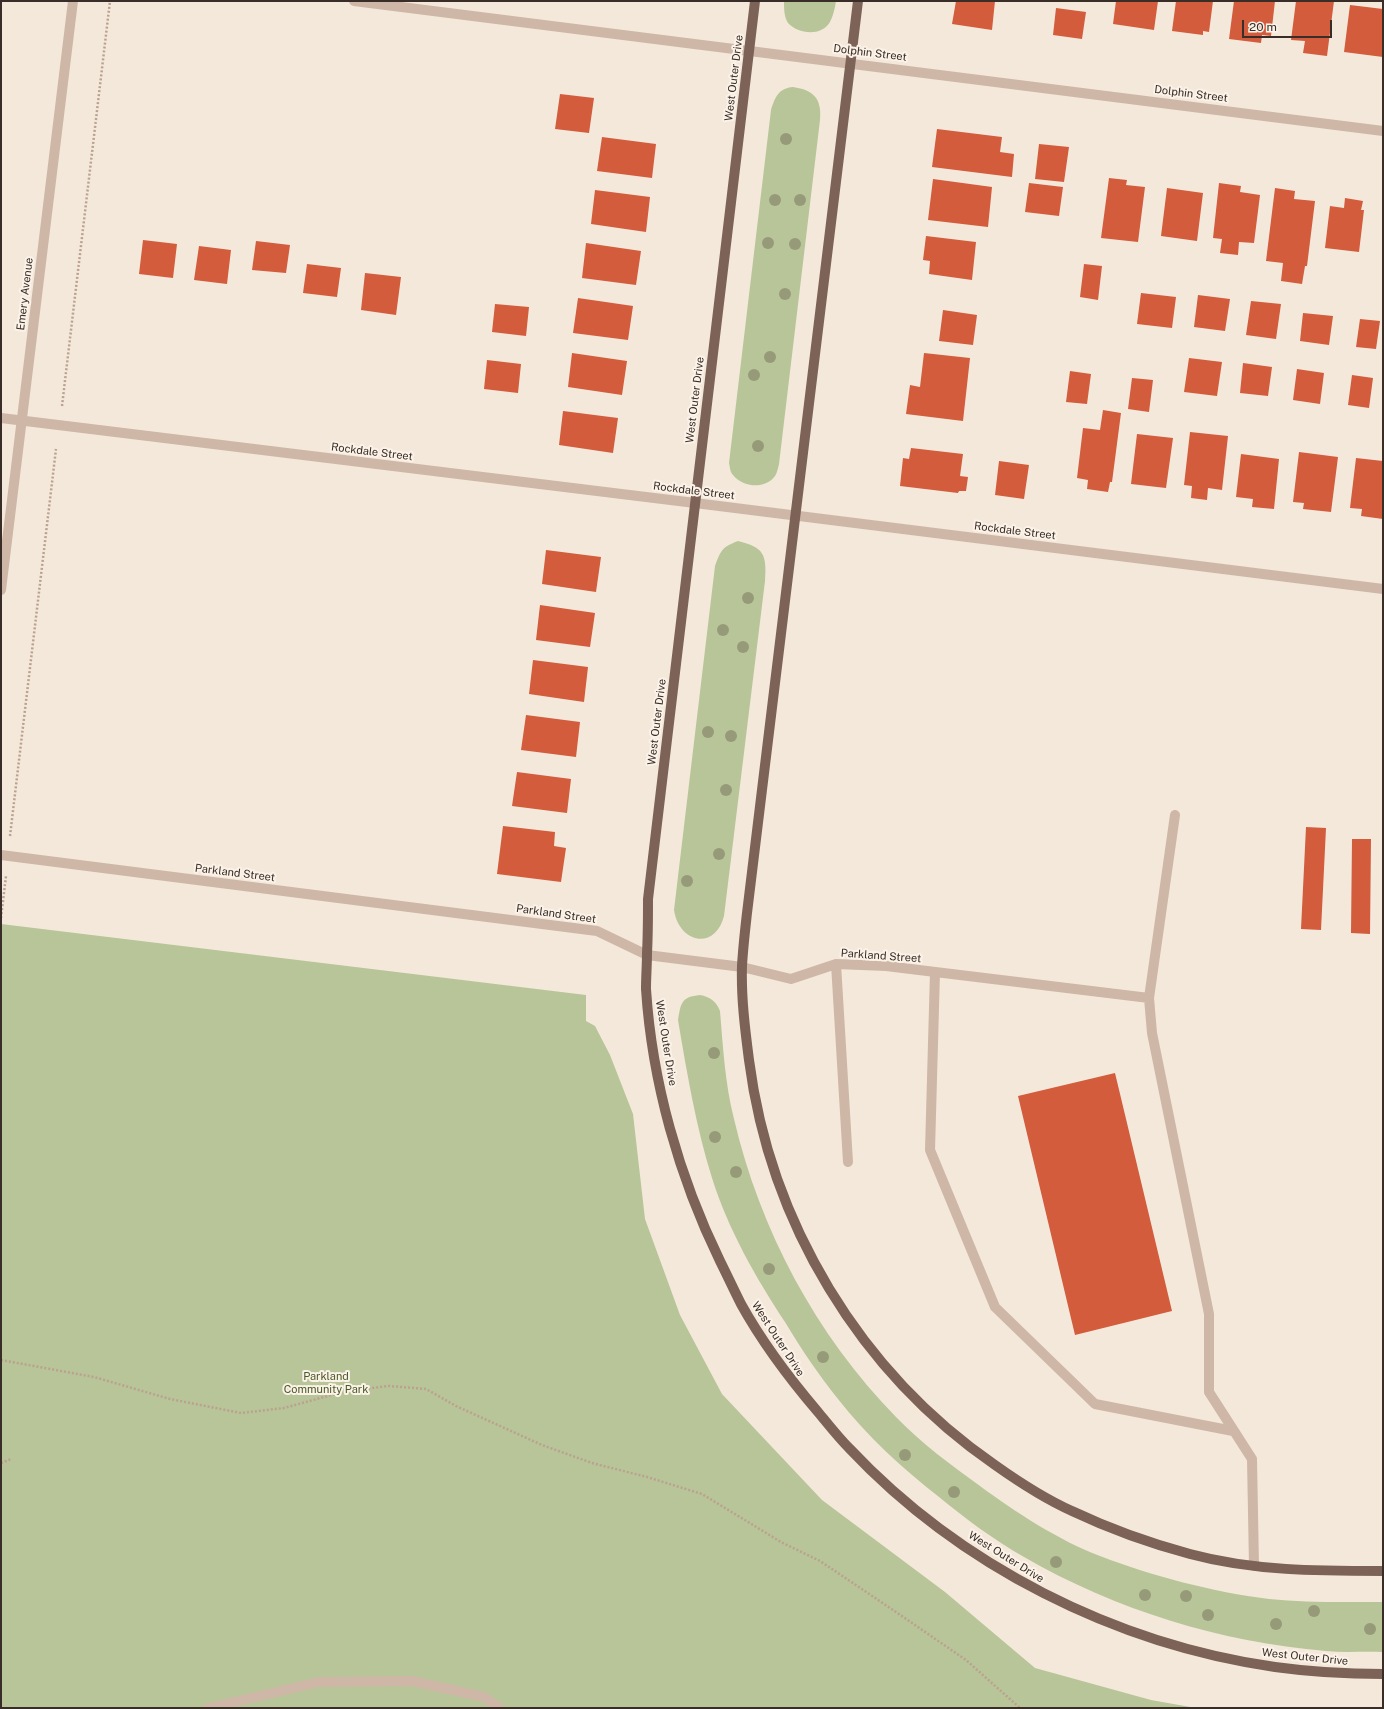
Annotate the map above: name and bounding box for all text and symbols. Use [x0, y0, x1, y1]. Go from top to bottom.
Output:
scale bar [1244, 12, 1334, 38]
text: 20 m [1249, 20, 1277, 34]
street label: West Outer Drive [722, 34, 746, 122]
street label: Dolphin Street [832, 42, 908, 64]
street label: Dolphin Street [1153, 83, 1229, 105]
street label: Emery Avenue [14, 257, 36, 331]
street label: West Outer Drive [683, 356, 707, 444]
street label: Rockdale Street [330, 440, 414, 464]
street label: Rockdale Street [652, 479, 736, 503]
street label: Rockdale Street [973, 519, 1057, 543]
street label: West Outer Drive [645, 678, 669, 766]
street label: Parkland Street [194, 862, 276, 884]
street label: Parkland Street [515, 902, 597, 926]
street label: Parkland Street [840, 947, 922, 965]
street label: West Outer Drive [653, 999, 679, 1087]
street label: West Outer Drive [749, 1299, 807, 1379]
park label: Parkland Community Park [284, 1370, 368, 1396]
street label: West Outer Drive [966, 1528, 1046, 1586]
street label: West Outer Drive [1261, 1646, 1349, 1668]

